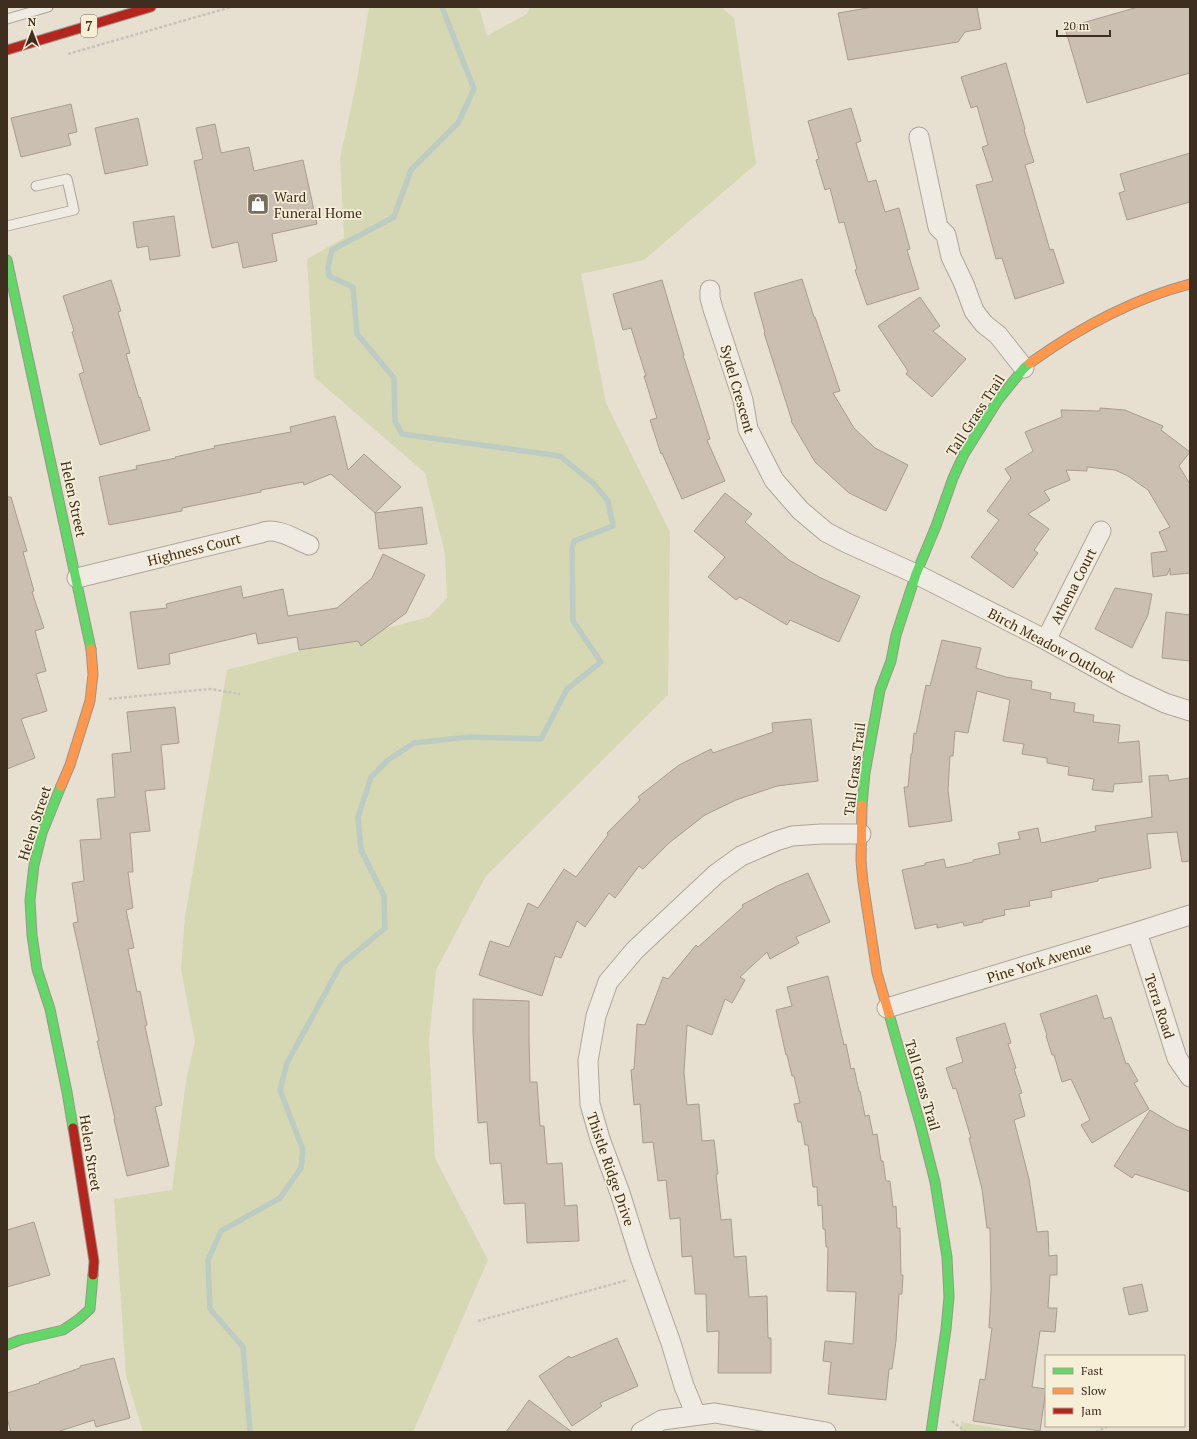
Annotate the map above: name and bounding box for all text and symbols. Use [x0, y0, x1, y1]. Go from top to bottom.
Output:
north arrow [12, 12, 52, 52]
scale bar [1057, 12, 1110, 38]
text: N [28, 15, 37, 29]
road number: 7 [81, 15, 97, 37]
text: 20 m [1063, 18, 1090, 33]
place label: Ward Funeral Home [274, 187, 362, 222]
shop icon: Ward Funeral Home [245, 191, 271, 217]
street label: Sydel Crescent [716, 342, 760, 436]
street label: Tall Grass Trail [941, 370, 1009, 460]
street label: Helen Street [57, 459, 92, 540]
street label: Highness Court [145, 528, 244, 570]
street label: Athena Court [1046, 544, 1101, 627]
street label: Birch Meadow Outlook [985, 603, 1120, 687]
street label: Tall Grass Trail [839, 721, 869, 817]
street label: Helen Street [13, 782, 55, 863]
street label: Pine York Avenue [984, 937, 1094, 987]
street label: Terra Road [1141, 971, 1180, 1041]
street label: Tall Grass Trail [901, 1037, 945, 1133]
street label: Thistle Ridge Drive [583, 1110, 639, 1228]
street label: Helen Street [76, 1113, 107, 1194]
legend [1045, 1355, 1185, 1427]
text: Fast [1081, 1363, 1104, 1378]
text: Slow [1081, 1383, 1107, 1398]
text: Jam [1081, 1403, 1102, 1418]

